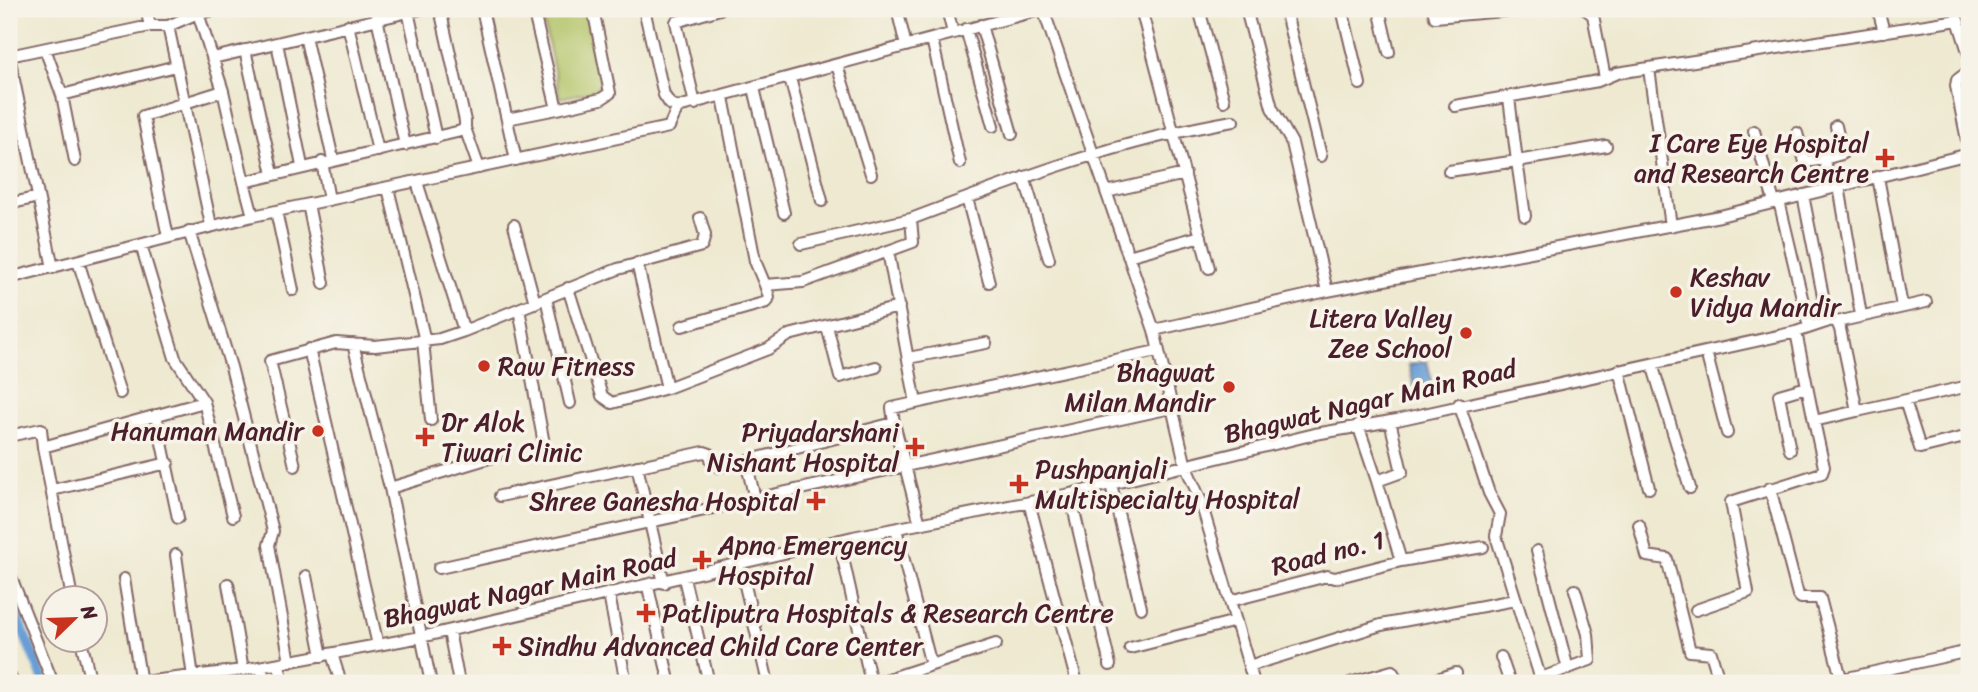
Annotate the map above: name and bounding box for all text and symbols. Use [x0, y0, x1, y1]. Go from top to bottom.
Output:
place label: I Care Eye Hospital and Research Centre [1634, 120, 1870, 196]
marker: I Care Eye Hospital and Research Centre [1875, 148, 1895, 168]
place label: Keshav Vidya Mandir [1690, 254, 1842, 330]
marker: Keshav Vidya Mandir [1668, 284, 1684, 300]
place label: Litera Valley Zee School [1309, 295, 1453, 371]
marker: Litera Valley Zee School [1458, 325, 1474, 341]
place label: Raw Fitness [498, 343, 635, 389]
street label: Bhagwat Nagar Main Road [1219, 344, 1523, 457]
place label: Bhagwat Milan Mandir [1064, 349, 1216, 425]
marker: Raw Fitness [476, 358, 492, 374]
marker: Bhagwat Milan Mandir [1221, 379, 1237, 395]
place label: Dr Alok Tiwari Clinic [441, 399, 583, 475]
place label: Hanuman Mandir [111, 408, 305, 454]
place label: Priyadarshani Nishant Hospital [707, 409, 900, 485]
marker: Hanuman Mandir [310, 423, 326, 439]
marker: Dr Alok Tiwari Clinic [415, 427, 435, 447]
marker: Priyadarshani Nishant Hospital [905, 437, 925, 457]
place label: Pushpanjali Multispecialty Hospital [1035, 446, 1301, 522]
marker: Pushpanjali Multispecialty Hospital [1009, 474, 1029, 494]
place label: Shree Ganesha Hospital [529, 478, 801, 524]
marker: Shree Ganesha Hospital [806, 491, 826, 511]
street label: Road no. 1 [1267, 517, 1389, 589]
place label: Apna Emergency Hospital [717, 522, 908, 598]
street label: Bhagwat Nagar Main Road [379, 534, 683, 642]
marker: Apna Emergency Hospital [692, 550, 712, 570]
north arrow [38, 584, 108, 654]
place label: Patliputra Hospitals & Research Centre [662, 590, 1114, 636]
text: N [71, 599, 107, 626]
marker: Patliputra Hospitals & Research Centre [636, 603, 656, 623]
place label: Sindhu Advanced Child Care Center [518, 623, 924, 669]
marker: Sindhu Advanced Child Care Center [492, 636, 512, 656]

